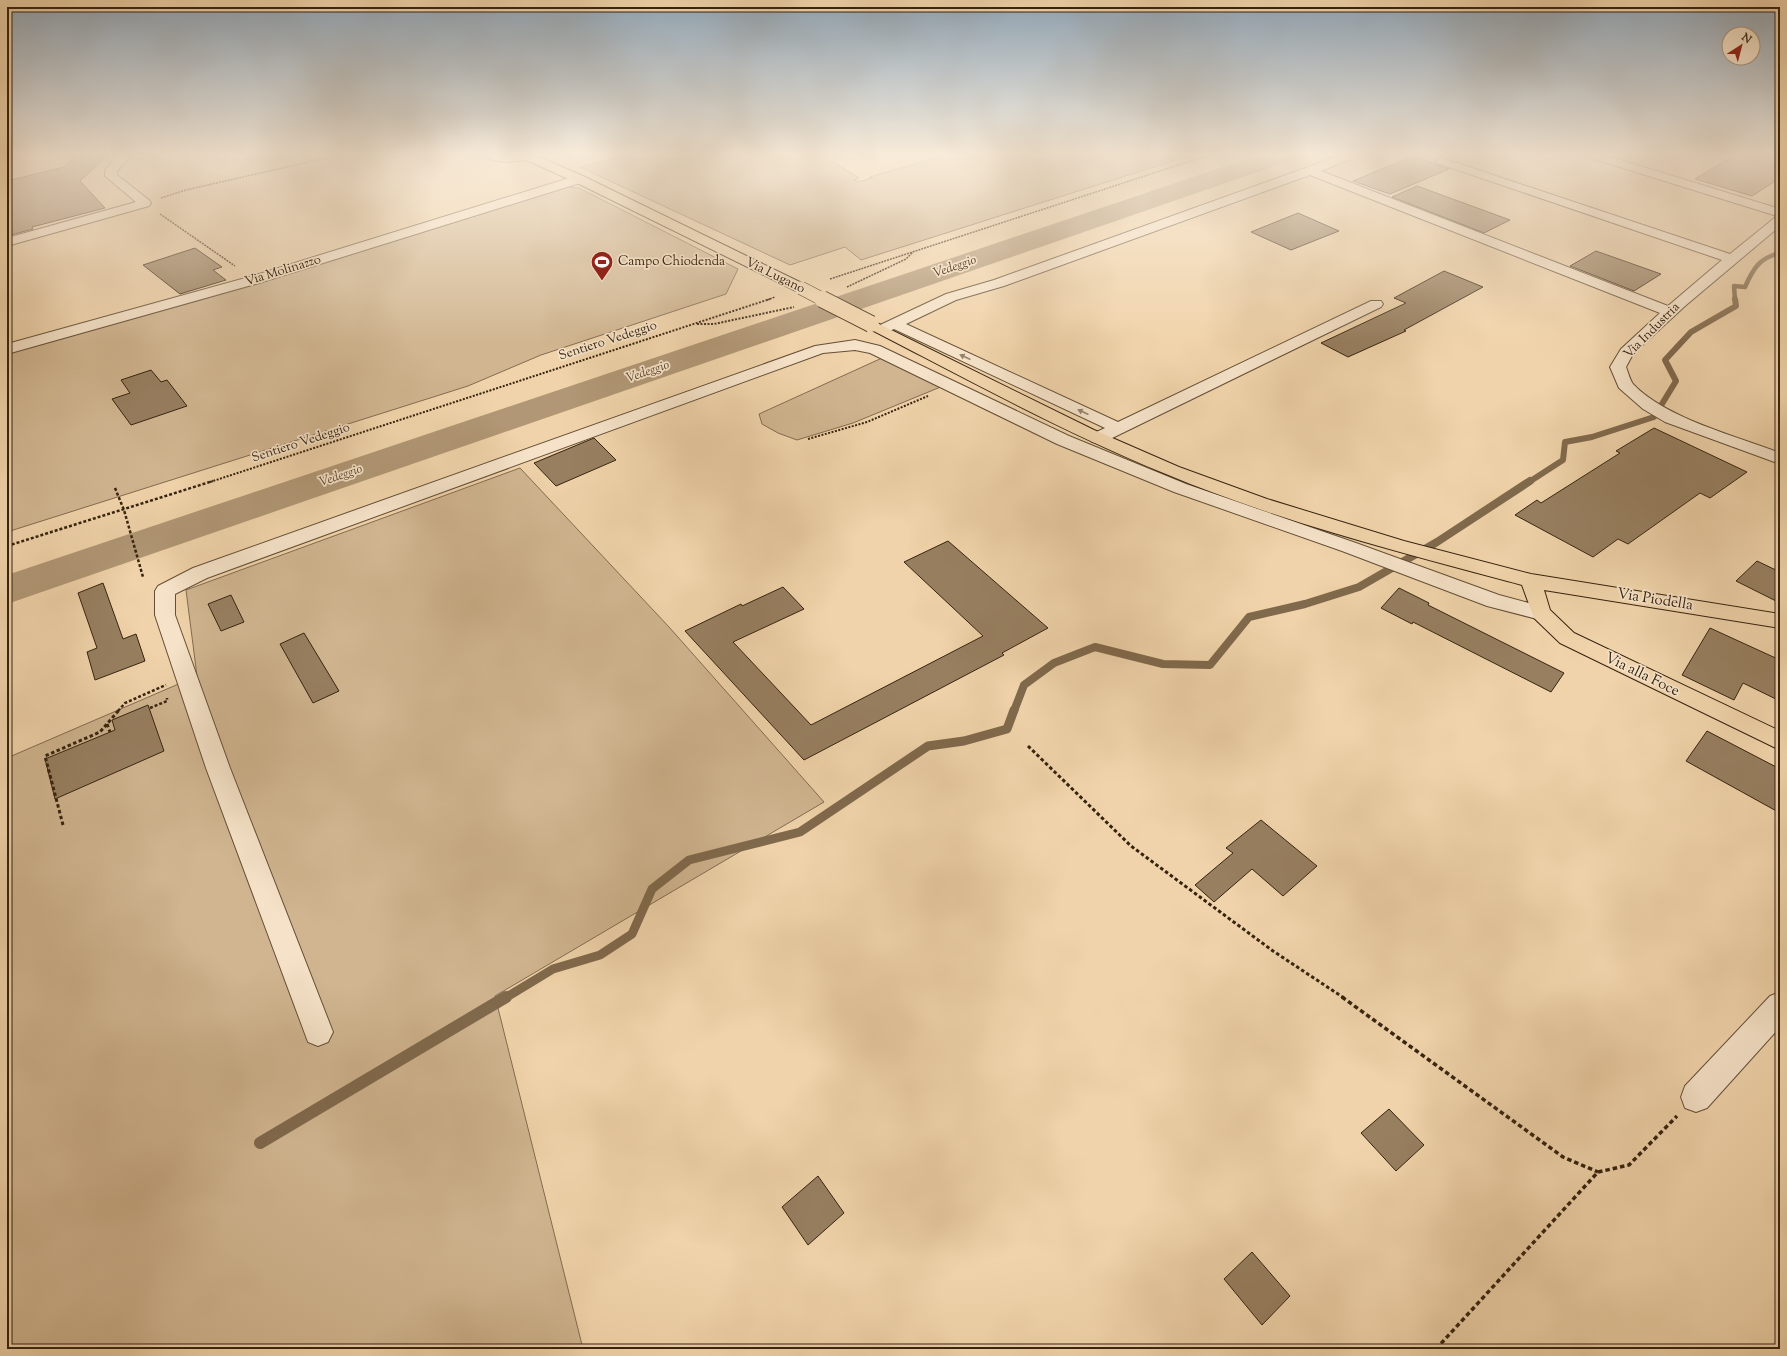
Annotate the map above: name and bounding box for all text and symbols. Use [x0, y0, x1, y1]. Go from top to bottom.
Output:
north arrow [1721, 26, 1761, 66]
text: N [1737, 29, 1755, 48]
sports icon: Campo Chiodenda [589, 249, 615, 282]
street label: Via Molinazzo [243, 251, 323, 291]
water label: Vedeggio [931, 251, 979, 283]
place label: Campo Chiodenda [618, 253, 725, 271]
street label: Via Lugano [742, 254, 808, 298]
street label: Via Industria [1620, 299, 1684, 363]
street label: Sentiero Vedeggio [557, 317, 659, 365]
one-way arrow [959, 354, 971, 360]
water label: Vedeggio [624, 356, 672, 388]
one-way arrow [1077, 409, 1088, 415]
street label: Sentiero Vedeggio [250, 419, 352, 467]
water label: Vedeggio [317, 460, 365, 492]
street label: Via Piodella [1615, 584, 1695, 616]
street label: Via alla Foce [1601, 648, 1683, 702]

